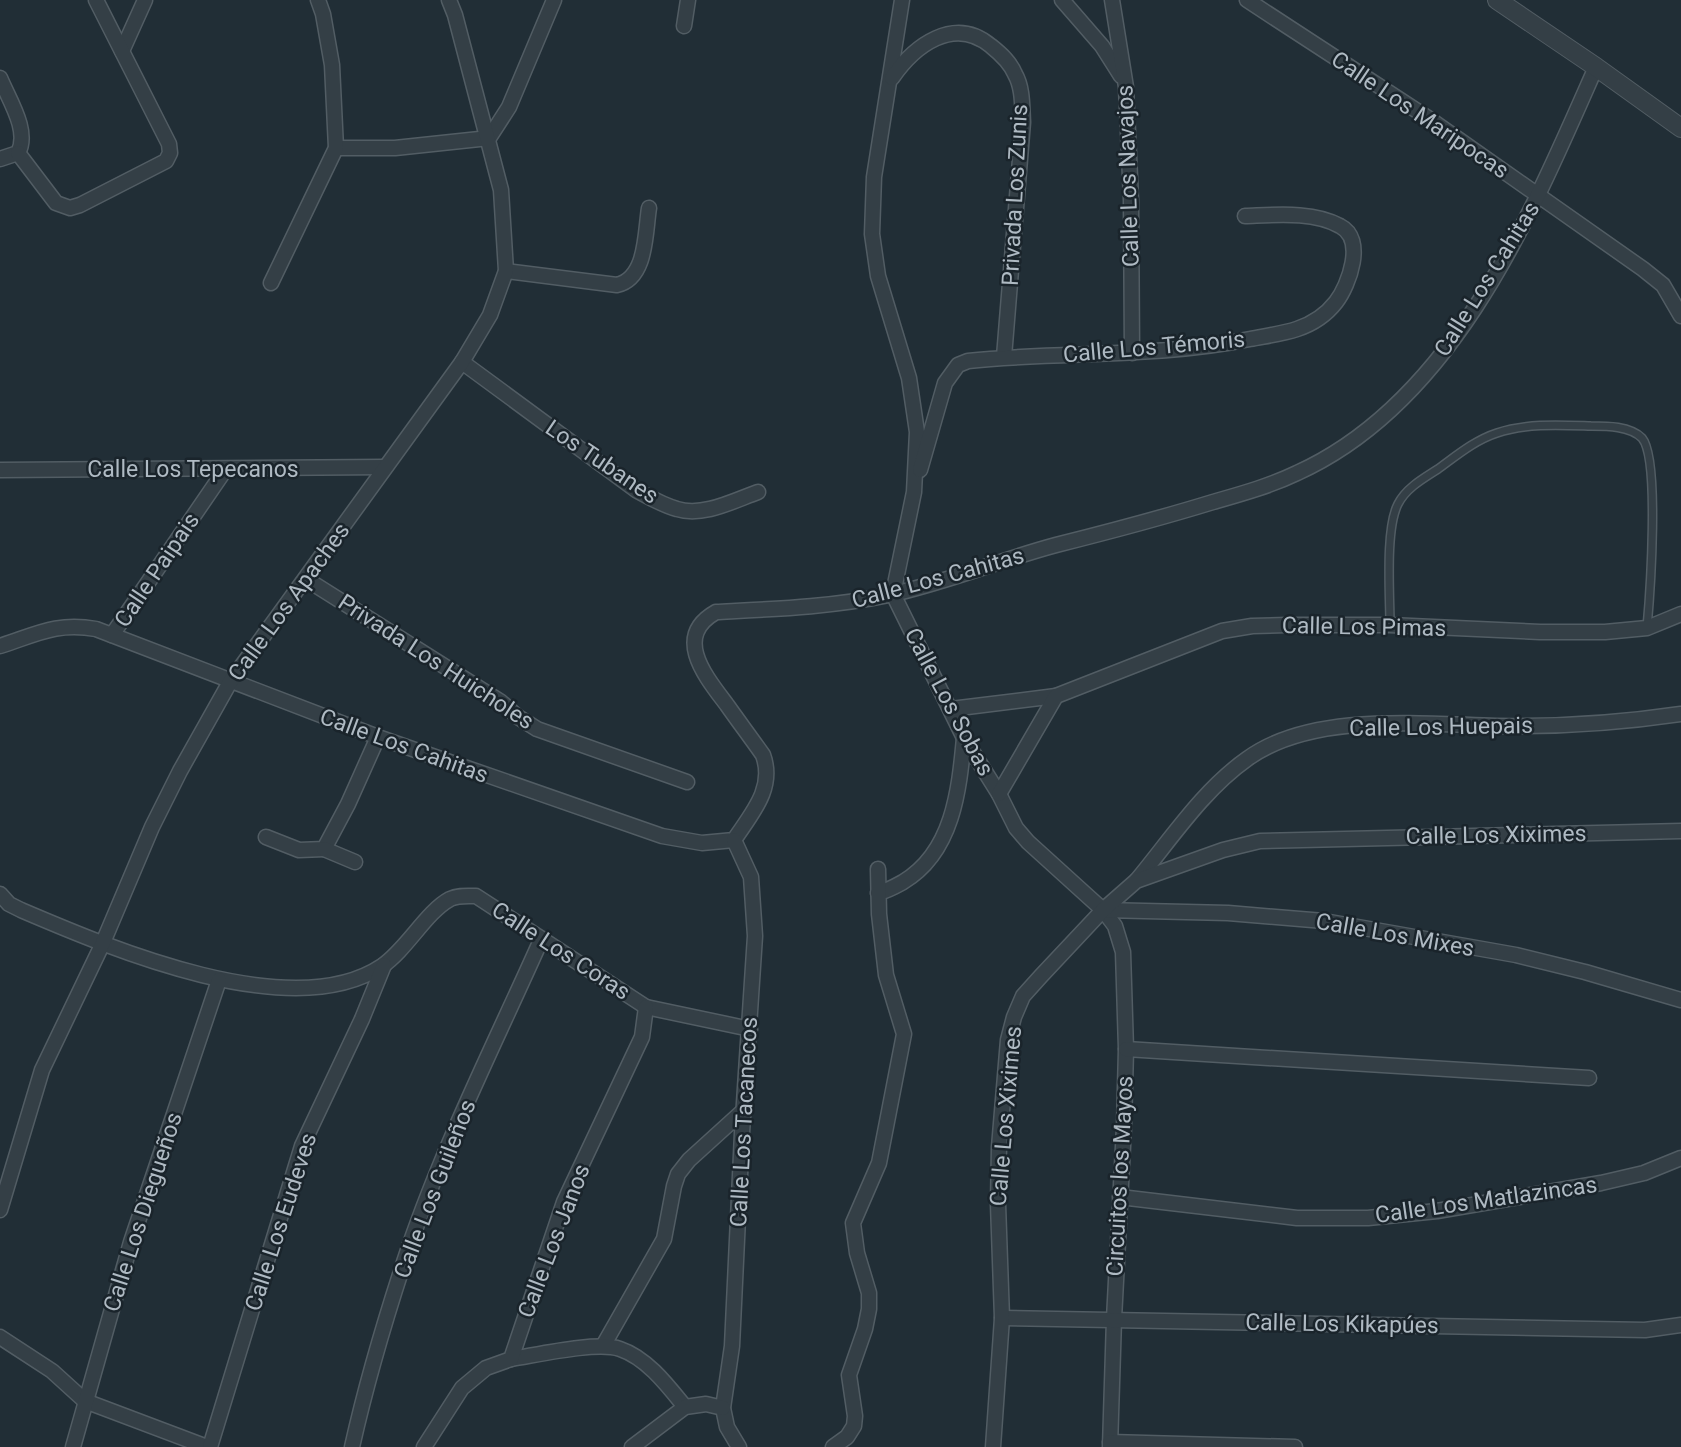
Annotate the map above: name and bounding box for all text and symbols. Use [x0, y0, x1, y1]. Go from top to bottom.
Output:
street label: Calle Los Maripocas [1326, 46, 1514, 184]
street label: Calle Los Navajos [1111, 84, 1145, 268]
street label: Privada Los Zunis [997, 103, 1033, 287]
street label: Calle Los Cahitas [1429, 197, 1545, 361]
street label: Calle Los Témoris [1062, 326, 1246, 368]
street label: Los Tubanes [540, 414, 664, 510]
street label: Calle Los Tepecanos [87, 456, 299, 483]
street label: Calle Paipais [109, 508, 205, 632]
street label: Calle Los Apaches [223, 518, 355, 686]
street label: Calle Los Cahitas [849, 542, 1027, 614]
street label: Privada Los Huicholes [333, 589, 539, 735]
street label: Calle Los Pimas [1282, 612, 1446, 642]
street label: Calle Los Sobas [899, 623, 999, 781]
street label: Calle Los Cahitas [316, 703, 492, 789]
street label: Calle Los Huepais [1349, 712, 1533, 742]
street label: Calle Los Xiximes [1405, 820, 1587, 850]
street label: Calle Los Coras [487, 896, 635, 1006]
street label: Calle Los Mixes [1314, 908, 1476, 962]
street label: Calle Los Tacanecos [725, 1016, 763, 1228]
street label: Calle Los Xiximes [985, 1025, 1027, 1207]
street label: Circuitos los Mayos [1101, 1075, 1139, 1277]
street label: Calle Los Guileños [389, 1096, 481, 1282]
street label: Calle Los Diegueños [98, 1109, 188, 1315]
street label: Calle Los Eudeves [240, 1130, 322, 1314]
street label: Calle Los Janos [512, 1160, 596, 1322]
street label: Calle Los Matlazincas [1373, 1171, 1599, 1229]
street label: Calle Los Kikapúes [1245, 1309, 1439, 1339]

